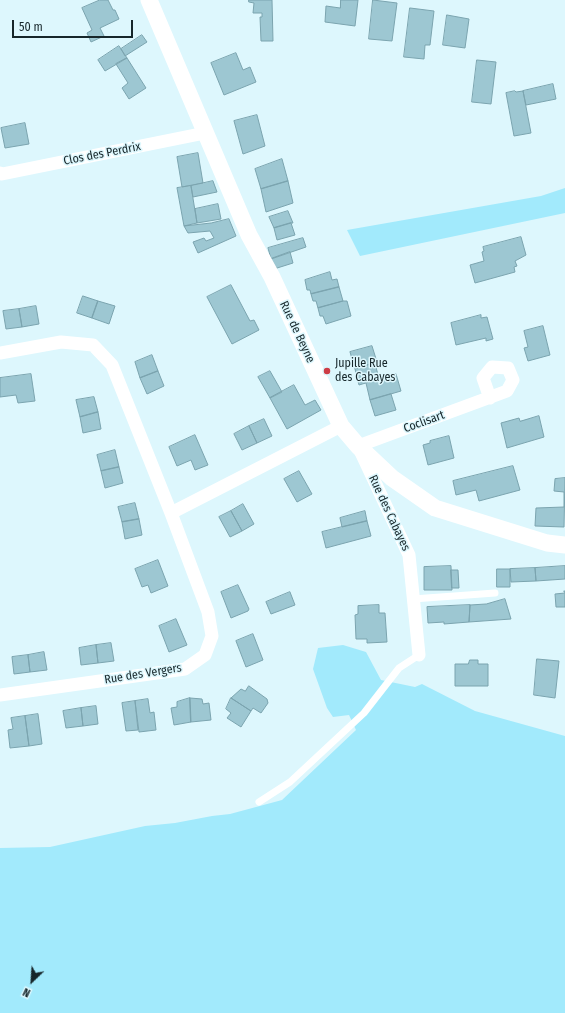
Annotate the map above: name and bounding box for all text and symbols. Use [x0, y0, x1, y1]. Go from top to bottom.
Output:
scale bar [14, 12, 135, 38]
text: 50 m [19, 20, 43, 34]
street label: Clos des Perdrix [62, 139, 142, 169]
street label: Rue de Beyne [276, 299, 318, 365]
place label: Jupille Rue des Cabayes [335, 357, 395, 385]
marker: Jupille Rue des Cabayes [322, 366, 332, 376]
street label: Coclisart [402, 408, 446, 436]
street label: Rue des Cabayes [365, 473, 413, 553]
street label: Rue des Vergers [103, 661, 183, 687]
north arrow [12, 961, 52, 1001]
text: N [21, 985, 32, 1000]

